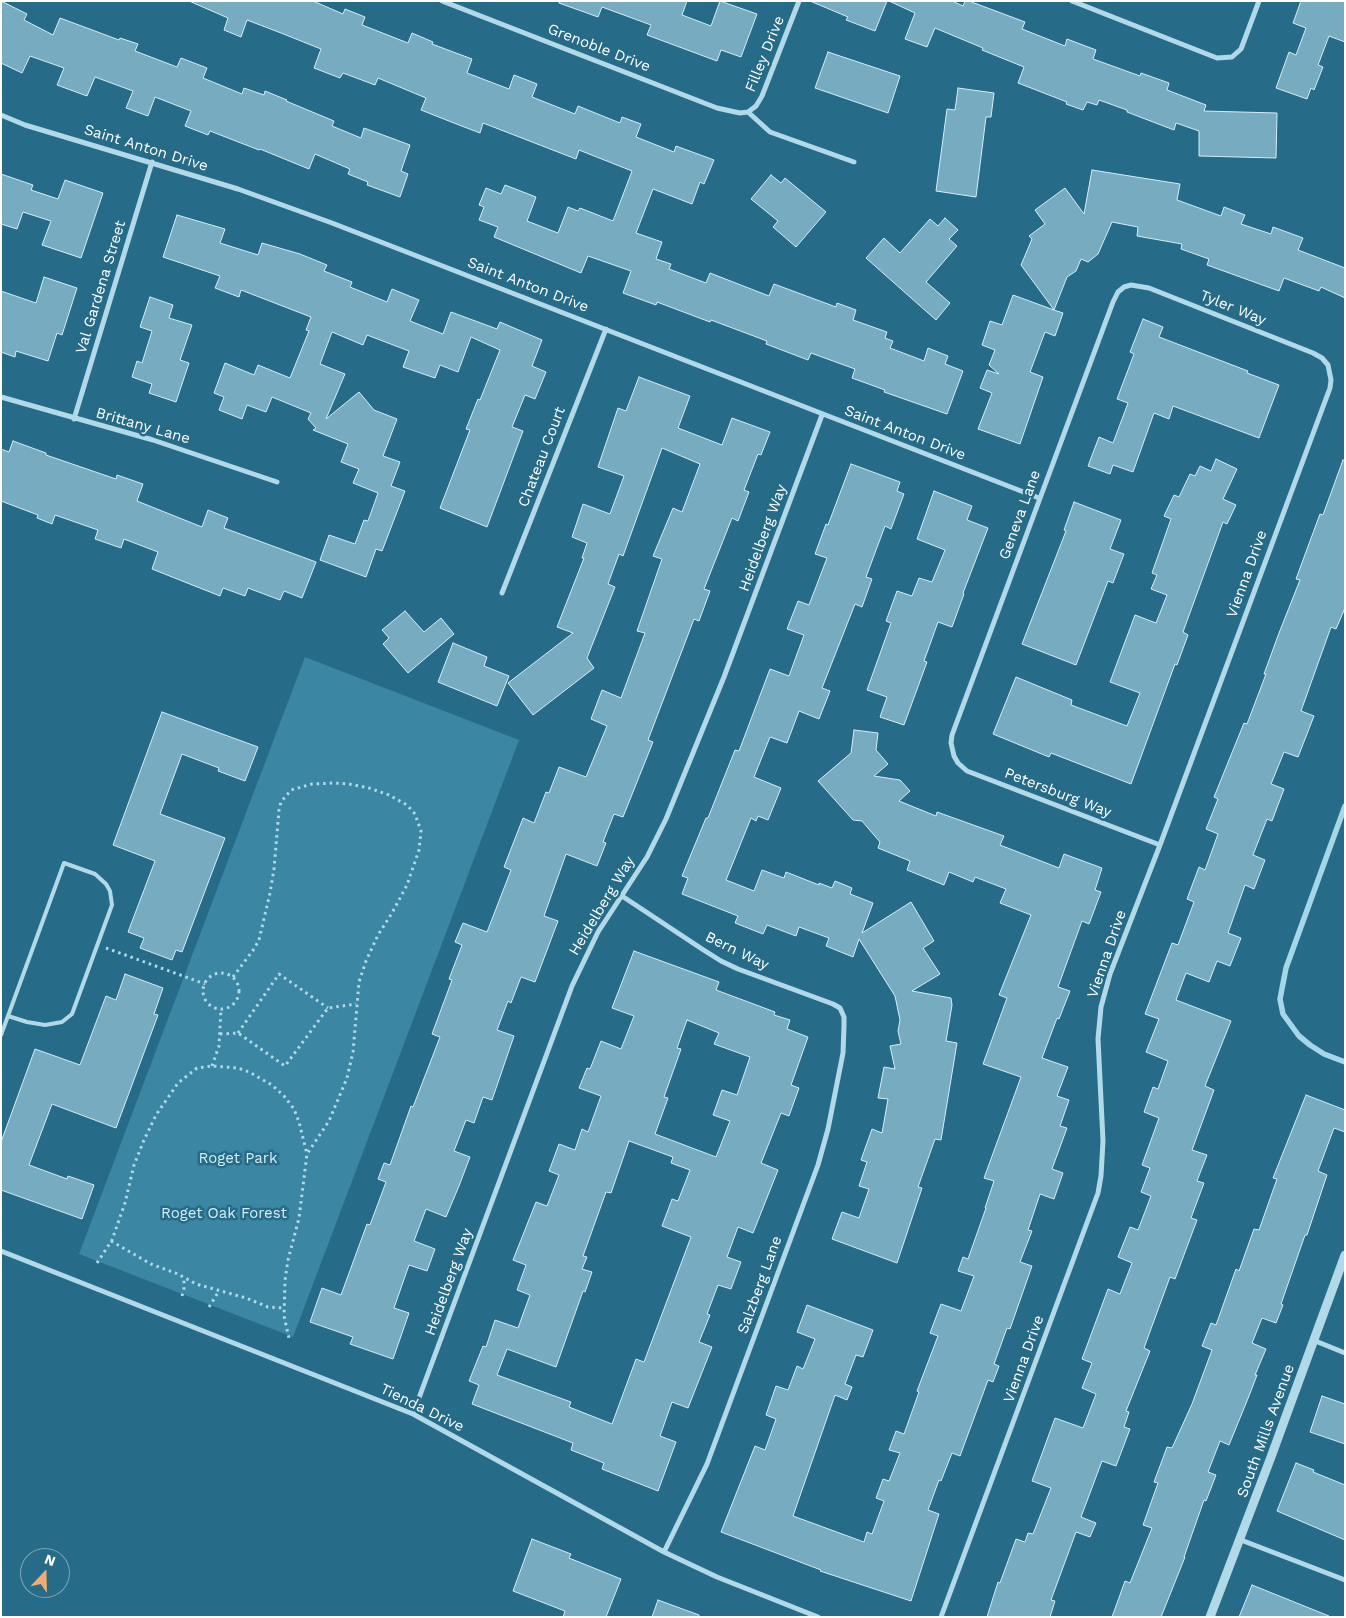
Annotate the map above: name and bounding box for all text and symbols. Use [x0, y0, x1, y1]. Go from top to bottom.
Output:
street label: Filley Drive [742, 13, 788, 95]
street label: Grenoble Drive [545, 20, 653, 76]
street label: Saint Anton Drive [82, 121, 210, 175]
street label: Val Gardena Street [72, 218, 130, 356]
street label: Saint Anton Drive [465, 254, 591, 316]
street label: Tyler Way [1197, 287, 1269, 329]
street label: Saint Anton Drive [842, 402, 968, 464]
street label: Brittany Lane [94, 404, 192, 448]
street label: Chateau Court [515, 404, 569, 510]
street label: Geneva Lane [995, 468, 1045, 562]
street label: Heidelberg Way [735, 482, 791, 594]
street label: Vienna Drive [1223, 528, 1271, 620]
street label: Petersburg Way [1002, 764, 1114, 822]
street label: Heidelberg Way [565, 853, 639, 959]
street label: Vienna Drive [1084, 908, 1130, 1000]
street label: Bern Way [702, 928, 772, 974]
park label: Roget Park [199, 1150, 277, 1168]
park label: Roget Oak Forest [161, 1205, 287, 1223]
street label: Heidelberg Way [421, 1226, 477, 1338]
street label: Salzberg Lane [734, 1234, 786, 1336]
street label: Vienna Drive [1000, 1313, 1048, 1405]
street label: South Mills Avenue [1233, 1362, 1299, 1500]
street label: Tienda Drive [377, 1380, 467, 1436]
north arrow [20, 1548, 70, 1598]
text: N [42, 1551, 58, 1569]

